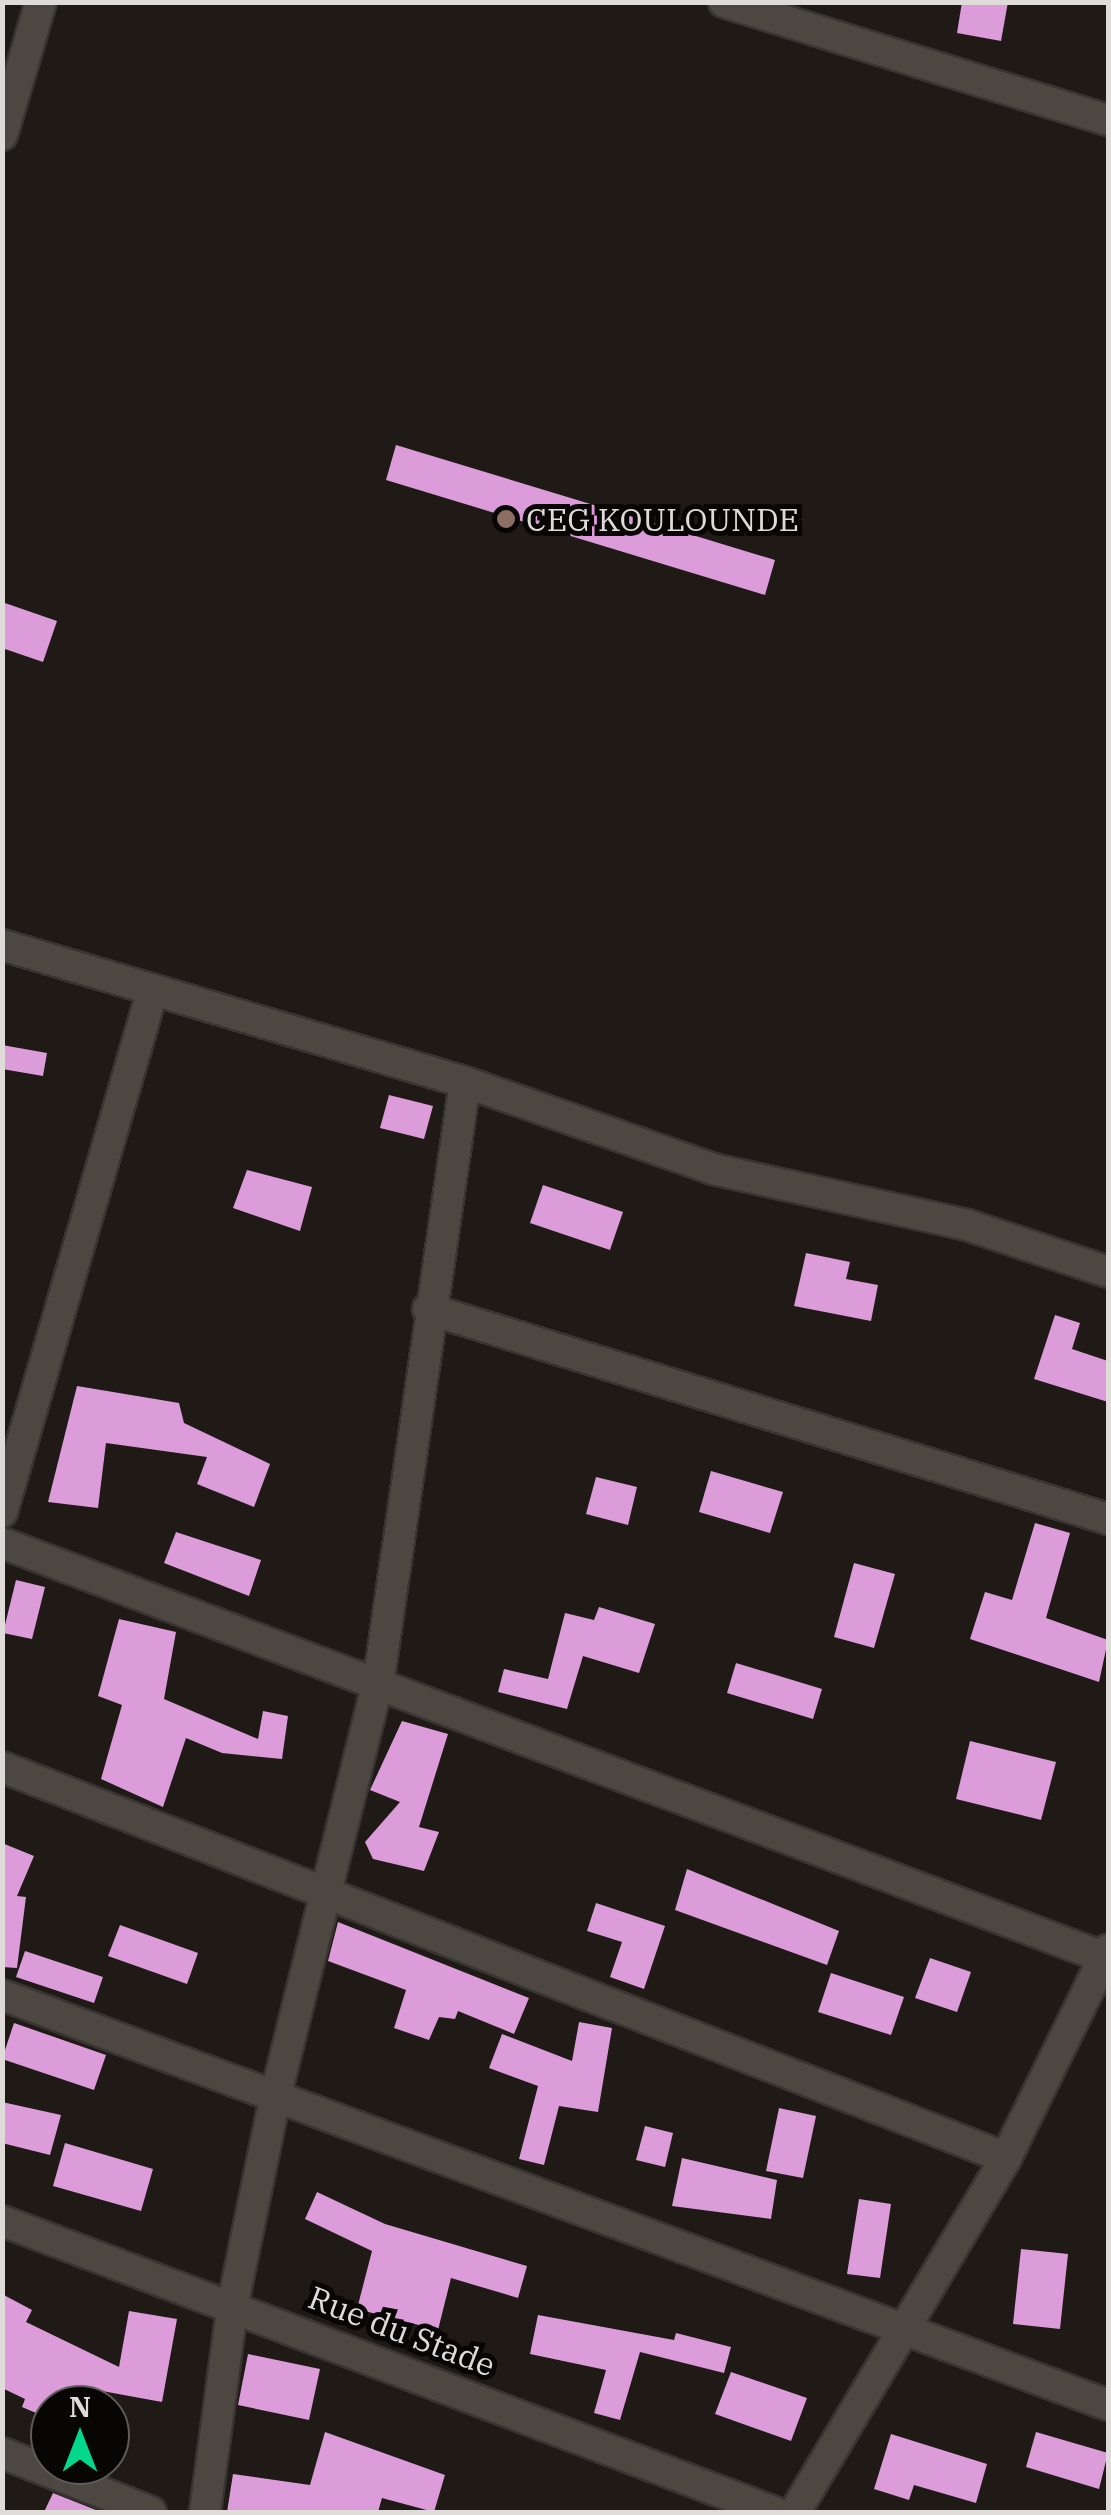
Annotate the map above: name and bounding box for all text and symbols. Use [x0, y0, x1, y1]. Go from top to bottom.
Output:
place label: CEG KOULOUNDE [526, 500, 799, 538]
marker: CEG KOULOUNDE [495, 508, 517, 530]
street label: Rue du Stade [303, 2278, 501, 2384]
north arrow [30, 2385, 130, 2485]
text: N [69, 2388, 91, 2425]

